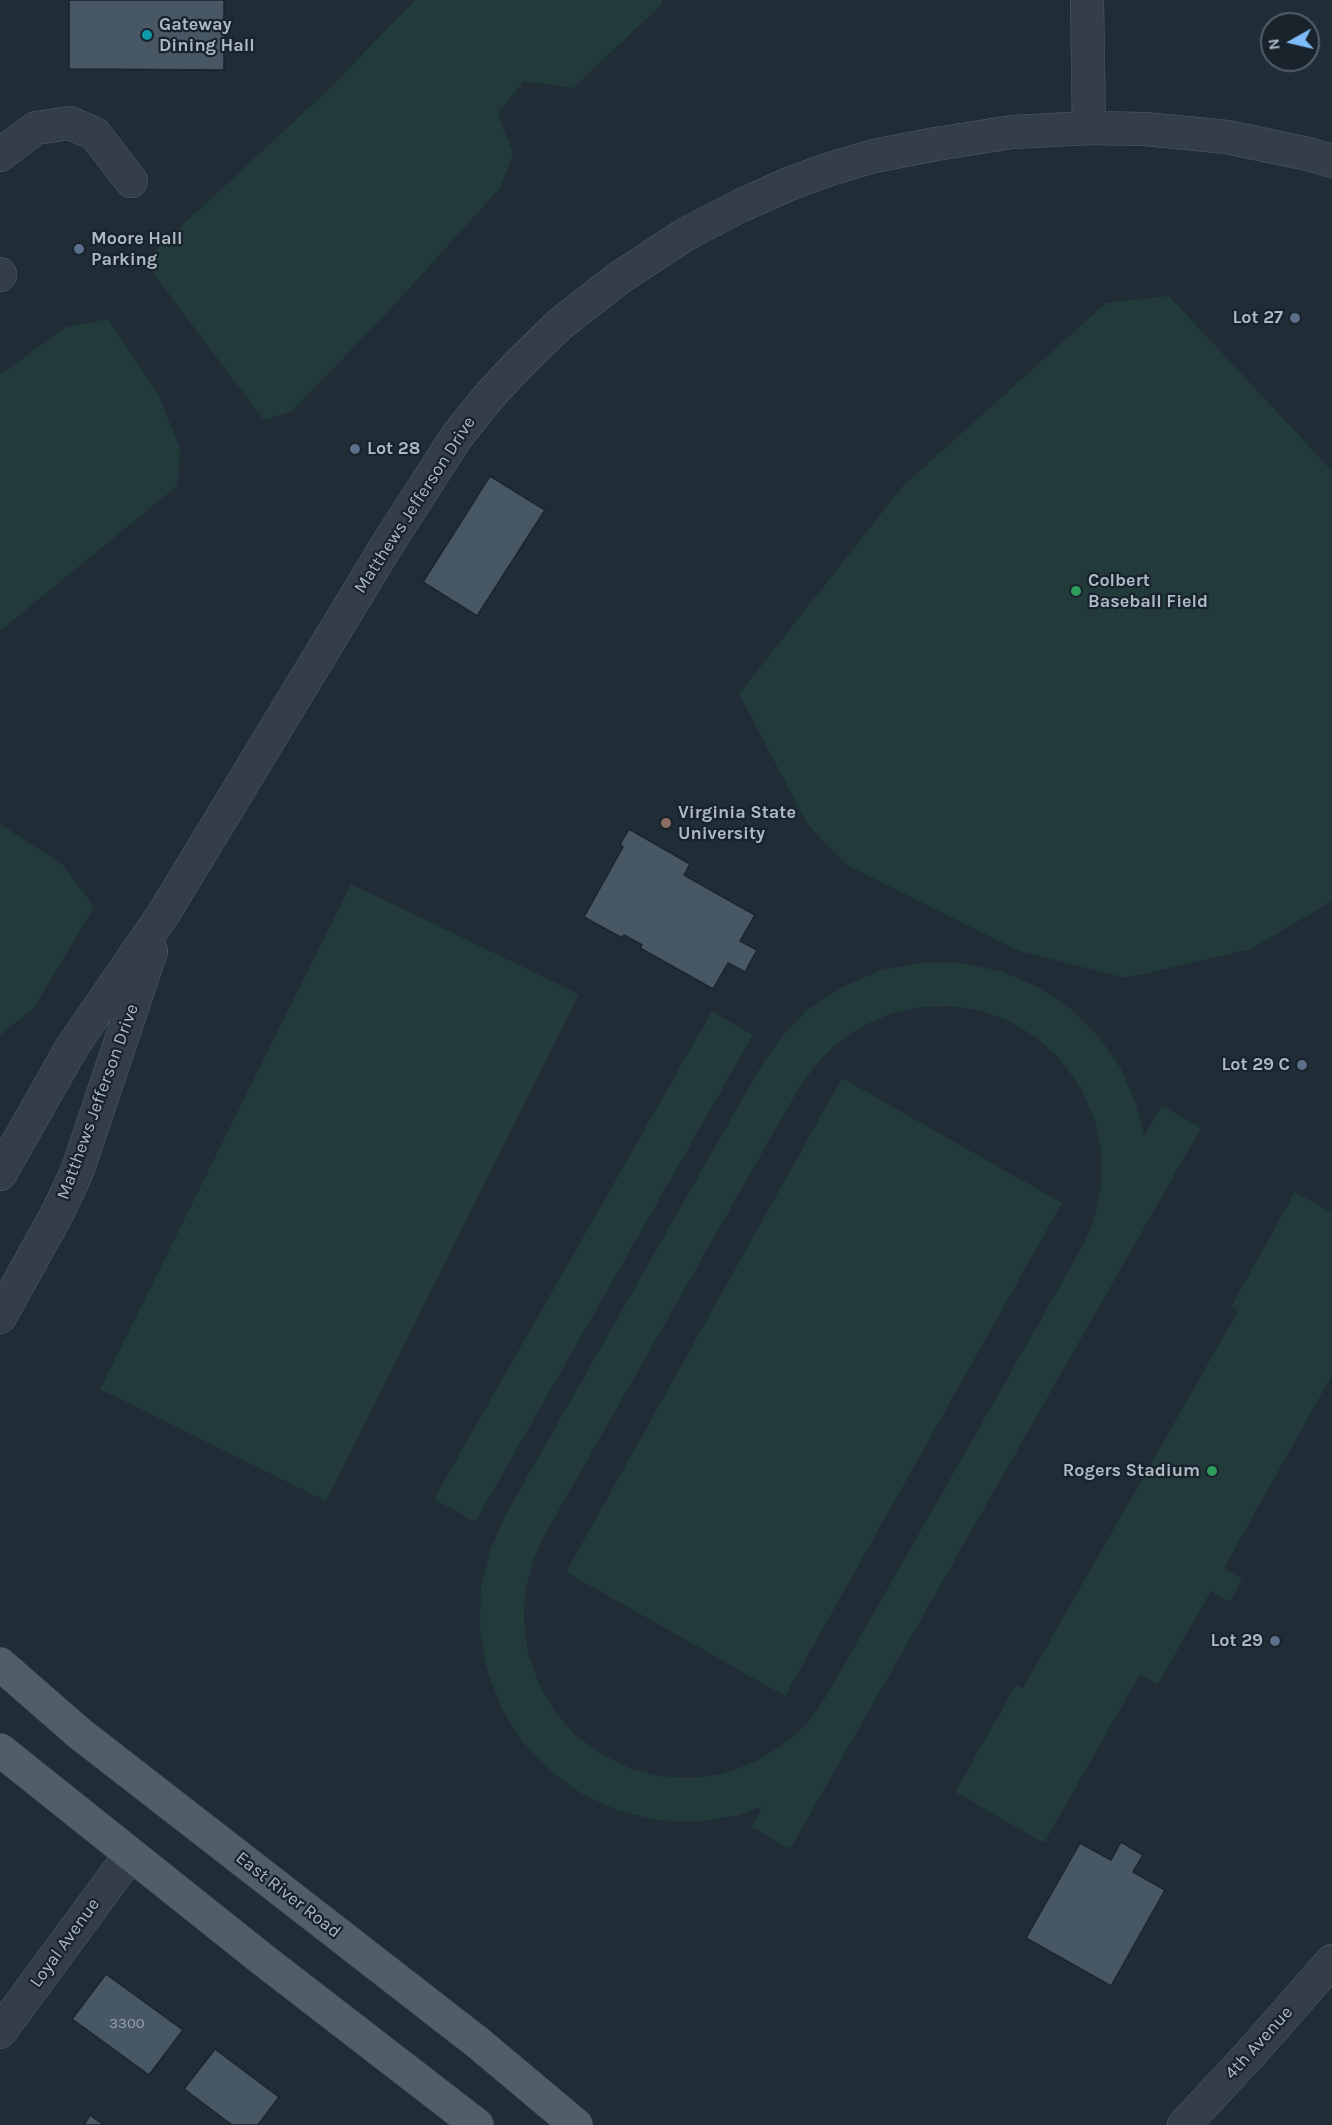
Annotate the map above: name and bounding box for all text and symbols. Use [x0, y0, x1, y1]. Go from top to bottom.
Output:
north arrow [1260, 12, 1320, 72]
place label: Gateway Dining Hall [159, 14, 255, 57]
marker: Gateway Dining Hall [140, 28, 154, 42]
text: N [1263, 37, 1284, 51]
place label: Moore Hall Parking [91, 228, 182, 270]
marker: Moore Hall Parking [72, 242, 86, 256]
place label: Lot 27 [1232, 307, 1283, 329]
marker: Lot 27 [1288, 311, 1302, 325]
street label: Matthews Jefferson Drive [350, 412, 480, 598]
place label: Lot 28 [367, 438, 420, 460]
marker: Lot 28 [348, 442, 362, 456]
place label: Colbert Baseball Field [1088, 570, 1208, 612]
marker: Colbert Baseball Field [1069, 584, 1083, 598]
place label: Virginia State University [678, 802, 796, 844]
marker: Virginia State University [659, 816, 673, 830]
street label: Matthews Jefferson Drive [53, 1001, 143, 1203]
place label: Lot 29 C [1221, 1054, 1290, 1076]
marker: Lot 29 C [1295, 1058, 1309, 1072]
place label: Rogers Stadium [1063, 1460, 1200, 1482]
marker: Rogers Stadium [1205, 1464, 1219, 1478]
place label: Lot 29 [1210, 1630, 1263, 1652]
marker: Lot 29 [1268, 1634, 1282, 1648]
street label: East River Road [231, 1847, 345, 1943]
street label: Loyal Avenue [25, 1894, 105, 1992]
street label: 4th Avenue [1220, 2002, 1298, 2084]
house number: 3300 [109, 2015, 145, 2033]

